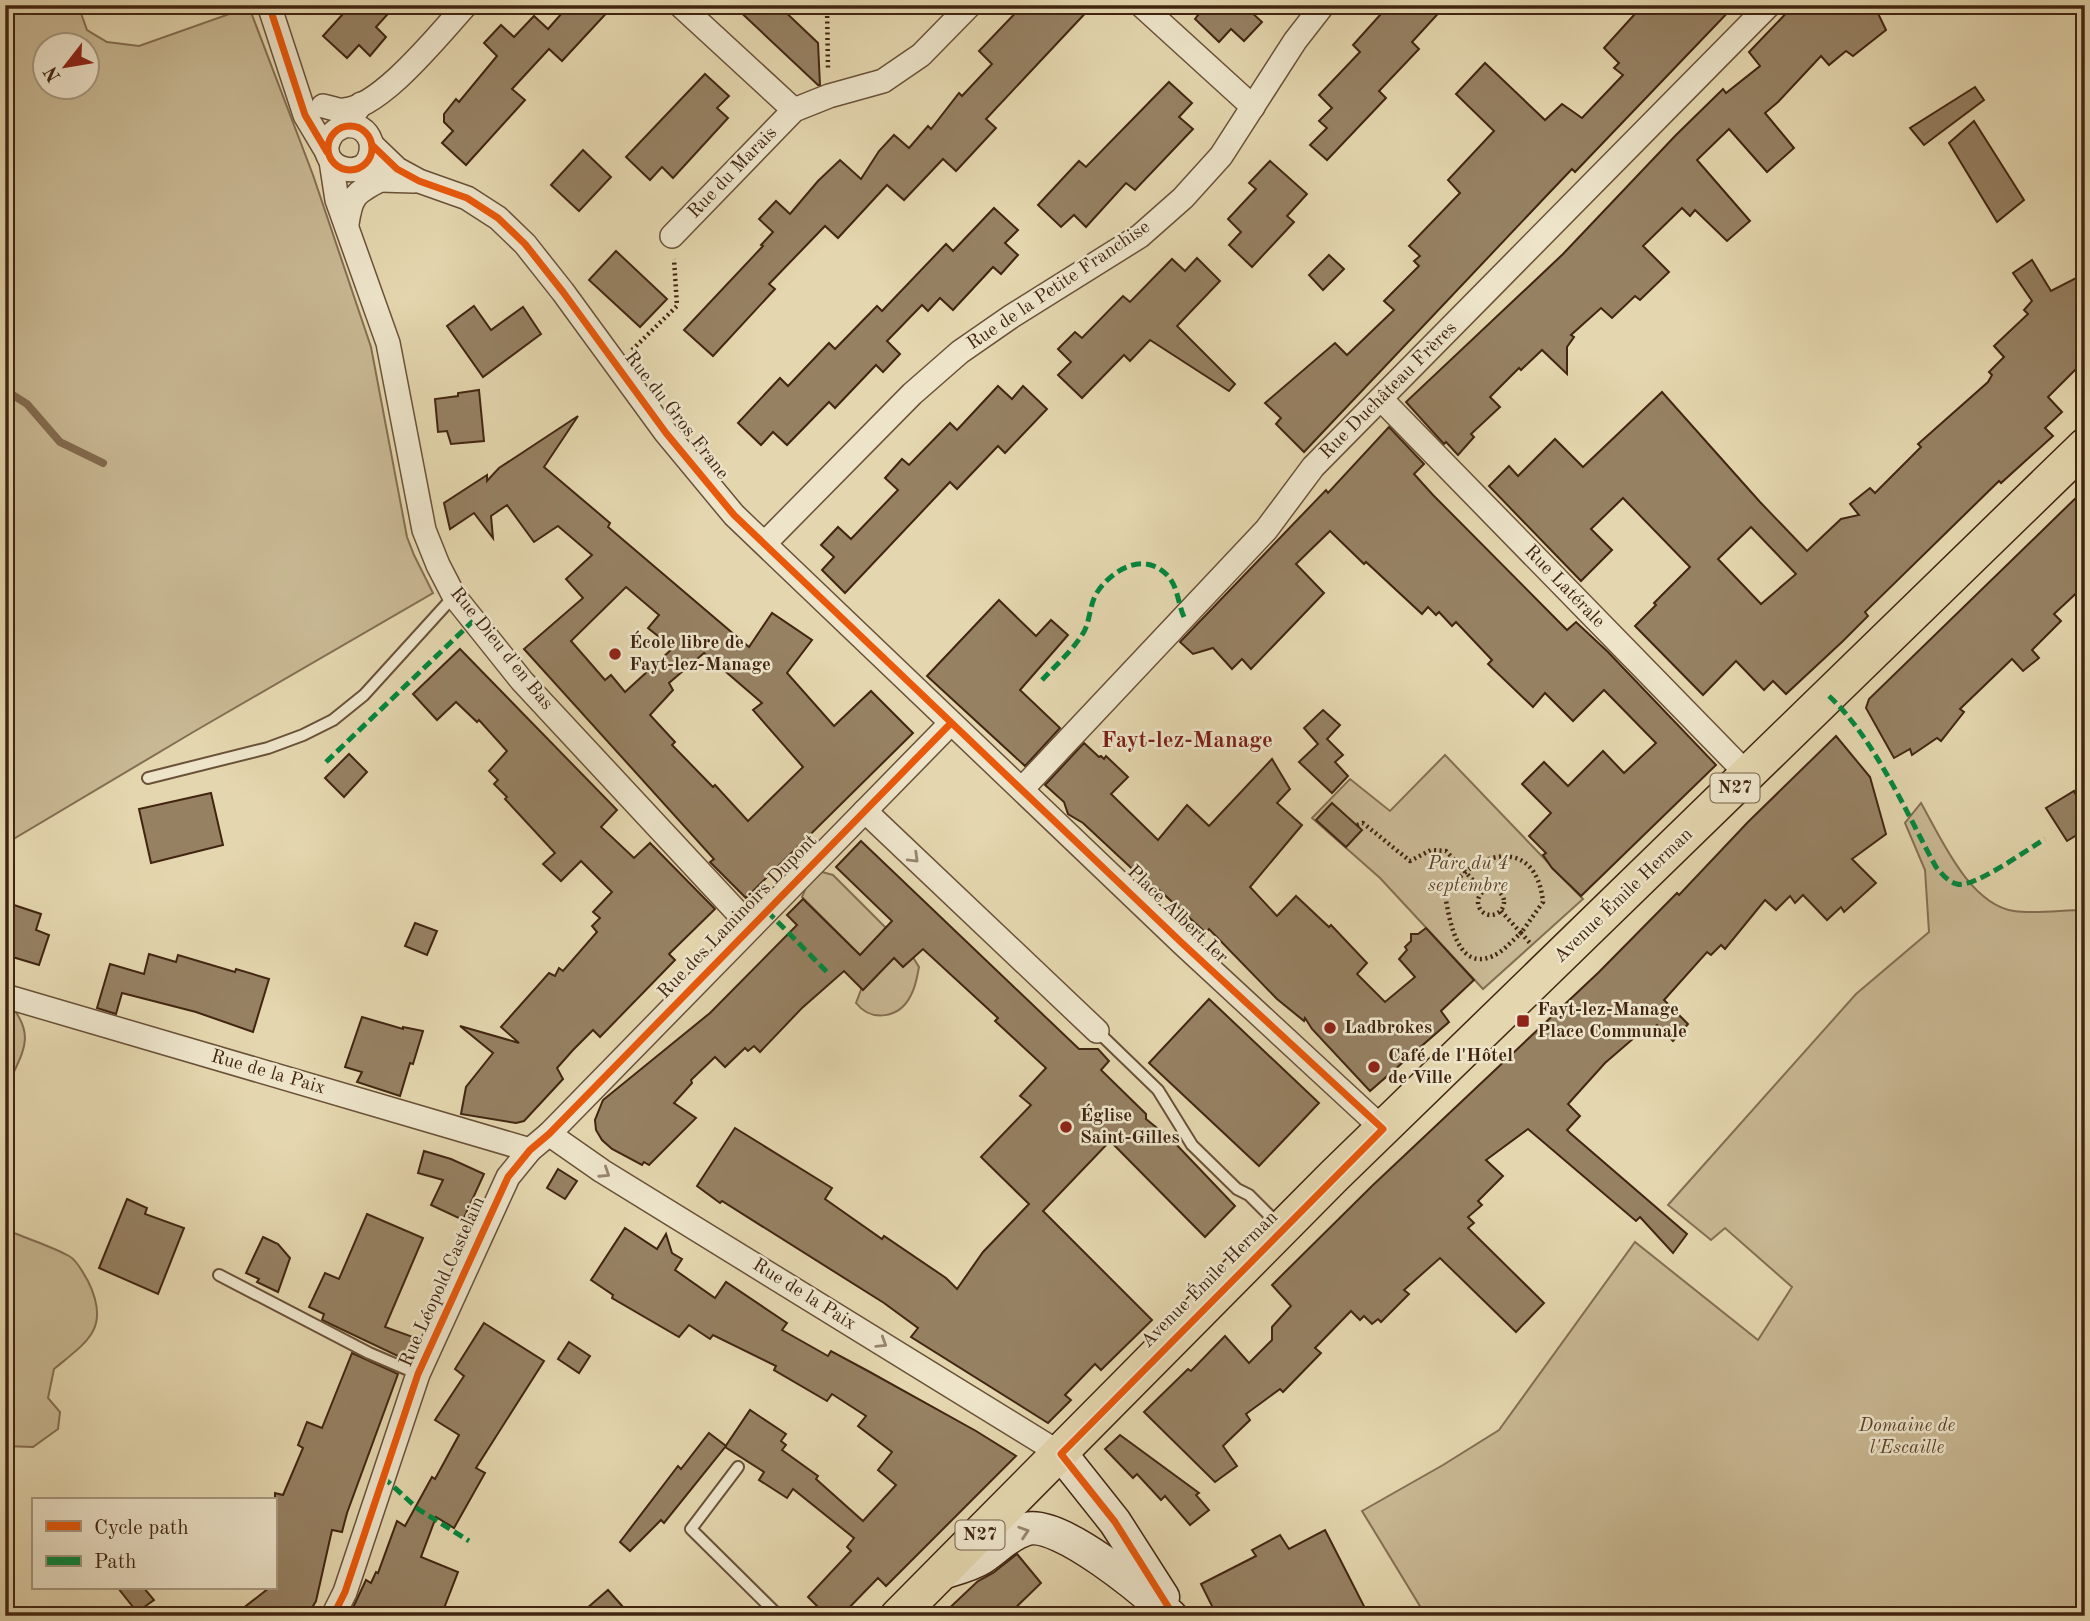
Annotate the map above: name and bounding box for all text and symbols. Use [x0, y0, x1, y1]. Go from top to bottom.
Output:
north arrow [32, 32, 102, 102]
text: N [41, 62, 65, 85]
street label: Rue du Marais [685, 124, 781, 222]
street label: Rue de la Petite Franchise [964, 218, 1154, 354]
street label: Rue Duchâteau Frères [1317, 319, 1461, 463]
street label: Rue du Gros Frane [620, 348, 732, 484]
street label: Rue Latérale [1520, 542, 1608, 632]
street label: Rue Dieu d'en Bas [446, 584, 556, 714]
place label: École libre de Fayt-lez-Manage [629, 630, 771, 675]
marker: École libre de Fayt-lez-Manage [607, 646, 623, 662]
district label: Fayt-lez-Manage [1101, 729, 1273, 752]
road number: N27 [1710, 774, 1760, 802]
street label: Avenue Émile Herman [1548, 822, 1697, 967]
street label: Rue des Laminoirs Dupont [655, 831, 821, 1003]
one-way arrow [906, 849, 919, 862]
park label: Parc du 4 septembre [1427, 855, 1508, 896]
street label: Place Albert Ier [1123, 862, 1231, 968]
place label: Fayt-lez-Manage Place Communale [1537, 1001, 1687, 1042]
marker: Fayt-lez-Manage Place Communale [1515, 1013, 1531, 1029]
place label: Ladbrokes [1344, 1019, 1432, 1038]
marker: Ladbrokes [1322, 1020, 1338, 1036]
place label: Café de l'Hôtel de Ville [1388, 1047, 1513, 1088]
street label: Rue de la Paix [209, 1048, 327, 1098]
marker: Café de l'Hôtel de Ville [1366, 1059, 1382, 1075]
place label: Église Saint-Gilles [1080, 1103, 1180, 1148]
marker: Église Saint-Gilles [1058, 1119, 1074, 1135]
one-way arrow [597, 1164, 610, 1177]
street label: Rue Léopold Castelain [397, 1194, 489, 1370]
street label: Avenue Émile Herman [1135, 1205, 1282, 1352]
street label: Rue de la Paix [749, 1256, 859, 1334]
one-way arrow [874, 1335, 887, 1348]
park label: Domaine de l'Escaille [1858, 1417, 1956, 1458]
legend [32, 1498, 276, 1590]
text: Cycle path [94, 1518, 189, 1539]
road number: N27 [956, 1520, 1004, 1550]
one-way arrow [1017, 1526, 1029, 1540]
text: Path [94, 1552, 137, 1573]

